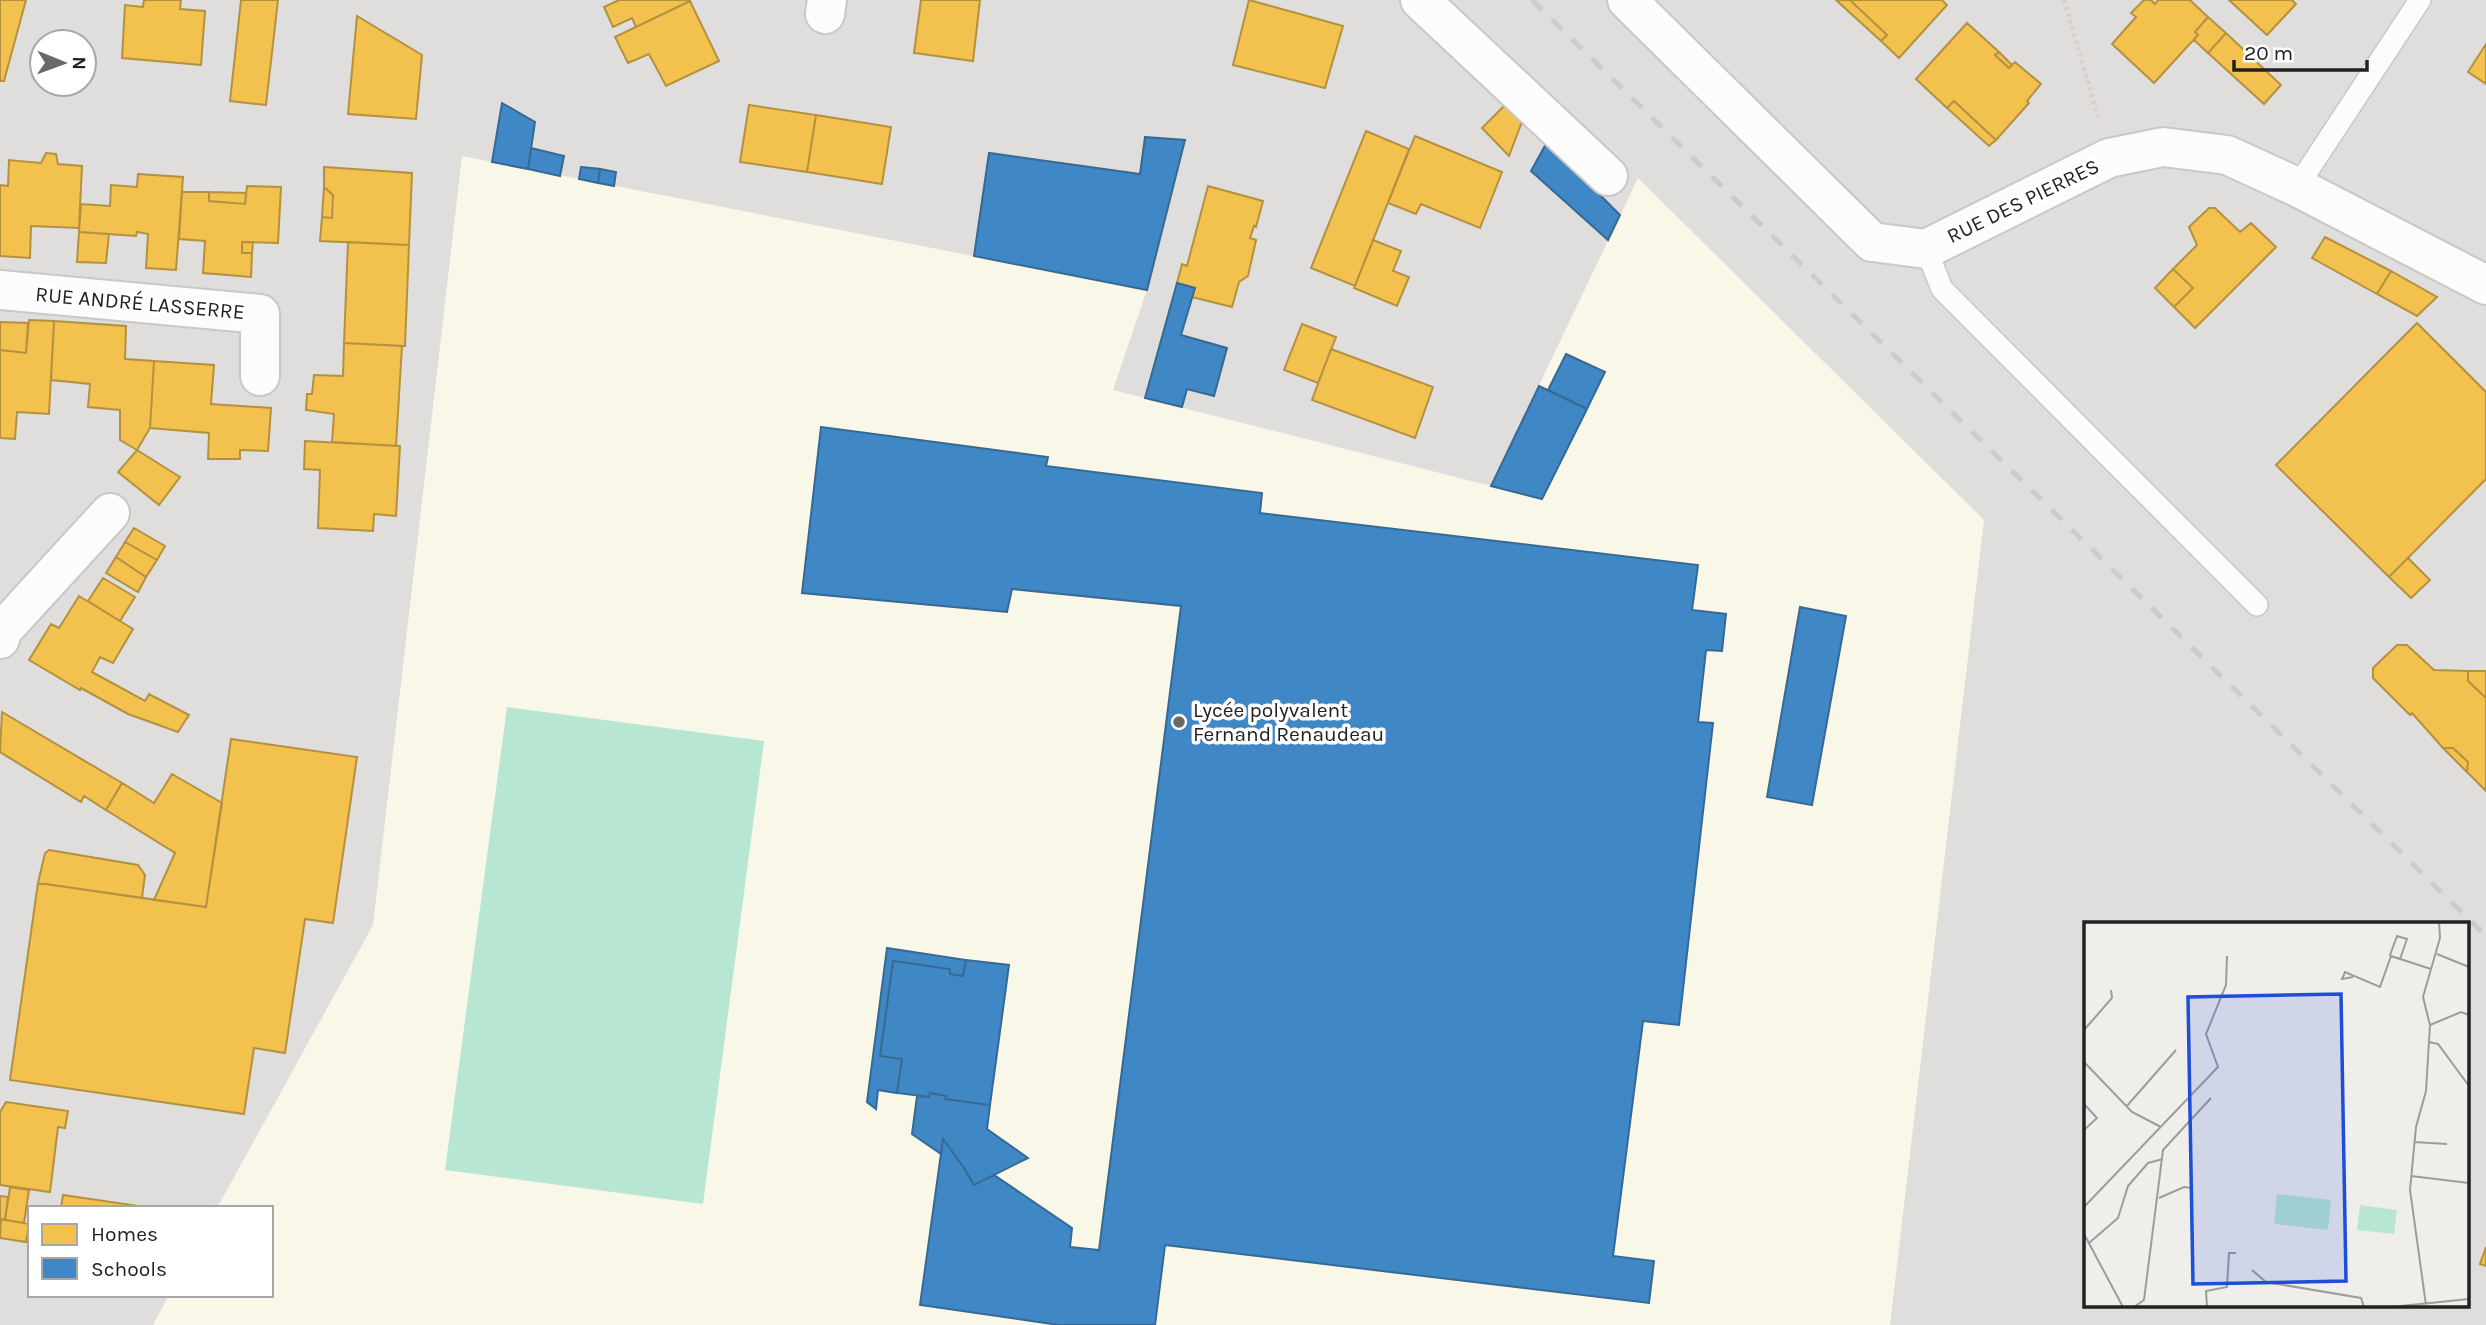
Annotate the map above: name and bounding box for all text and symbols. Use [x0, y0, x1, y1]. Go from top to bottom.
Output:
north arrow [28, 28, 98, 98]
scale bar [2234, 28, 2367, 72]
text: 20 m [2244, 41, 2293, 65]
text: N [68, 56, 90, 70]
street label: RUE DES PIERRES [1943, 154, 2103, 248]
street label: RUE ANDRÉ LASSERRE [34, 282, 246, 324]
place label: Lycée polyvalent Fernand Renaudeau [1193, 698, 1384, 746]
marker: Lycée polyvalent Fernand Renaudeau [1171, 714, 1187, 730]
inset map [2084, 922, 2468, 1308]
legend [28, 1206, 273, 1297]
text: Homes [91, 1222, 158, 1246]
text: Schools [91, 1257, 167, 1281]

